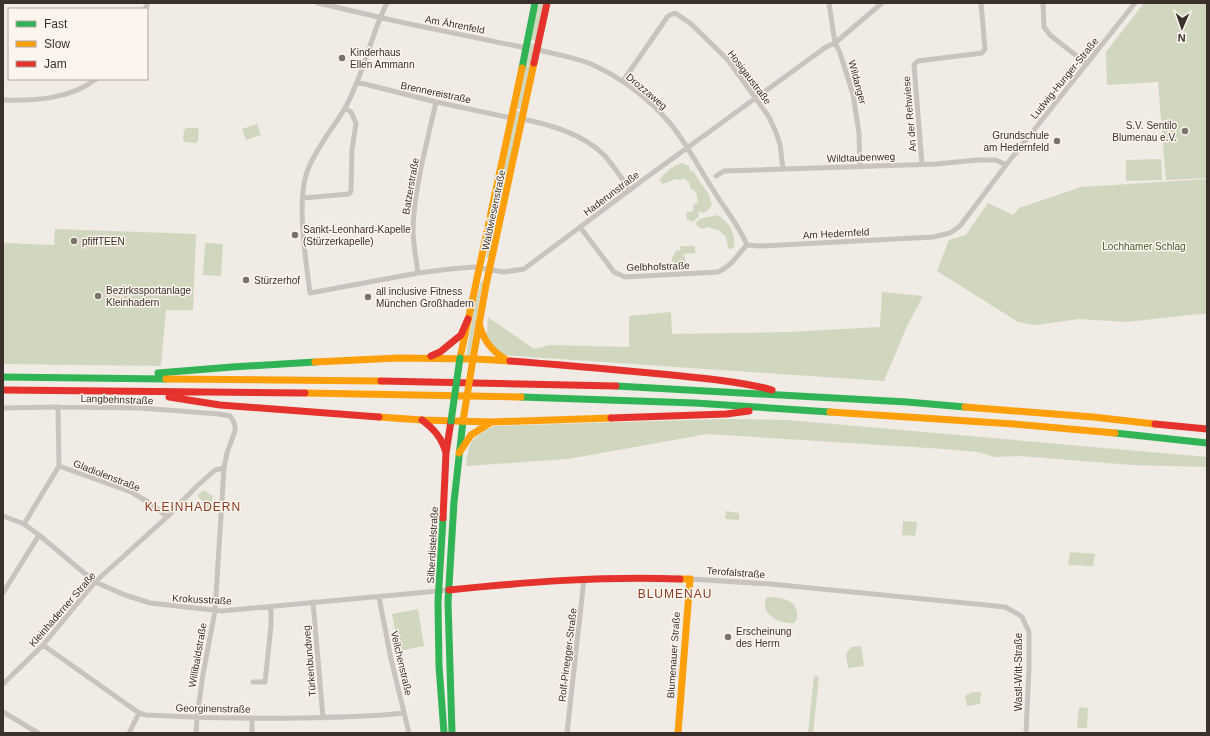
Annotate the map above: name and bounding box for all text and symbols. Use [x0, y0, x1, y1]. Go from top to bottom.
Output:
legend [8, 8, 148, 80]
north arrow [1162, 8, 1202, 48]
street label: Am Ährenfeld [424, 13, 486, 36]
text: Fast [44, 17, 68, 31]
text: N [1177, 32, 1186, 44]
street label: Ludwig-Hunger-Straße [1028, 35, 1101, 121]
text: Slow [44, 37, 70, 51]
place label: Kinderhaus Ellen Ammann [350, 47, 414, 70]
street label: Hosigaustraße [726, 48, 774, 107]
marker: Kinderhaus Ellen Ammann [337, 53, 347, 63]
text: Jam [44, 57, 67, 71]
street label: Wildanger [846, 59, 869, 106]
street label: Drozzaweg [624, 71, 669, 112]
street label: An der Rehwiese [901, 75, 918, 152]
street label: Brennereistraße [400, 80, 473, 105]
place label: S.V. Sentilo Blumenau e.V. [1112, 120, 1177, 143]
marker: S.V. Sentilo Blumenau e.V. [1180, 126, 1190, 136]
place label: Grundschule am Hedernfeld [983, 130, 1049, 153]
marker: Grundschule am Hedernfeld [1052, 136, 1062, 146]
street label: Wildtaubenweg [827, 151, 895, 164]
street label: Batzerstraße [400, 157, 421, 215]
street label: Waldwiesenstraße [480, 168, 507, 251]
street label: Haderunstraße [581, 169, 642, 218]
place label: Sankt-Leonhard-Kapelle (Stürzerkapelle) [303, 224, 411, 247]
street label: Am Hedernfeld [802, 226, 870, 241]
marker: Sankt-Leonhard-Kapelle (Stürzerkapelle) [290, 230, 300, 240]
marker: pfiffTEEN [69, 236, 79, 246]
place label: pfiffTEEN [82, 236, 125, 247]
park label: Lochhamer Schlag [1102, 241, 1186, 252]
street label: Gelbhofstraße [626, 260, 690, 273]
marker: Stürzerhof [241, 275, 251, 285]
place label: Stürzerhof [254, 275, 300, 286]
place label: Bezirkssportanlage Kleinhadern [106, 285, 191, 308]
place label: all inclusive Fitness München Großhadern [376, 286, 474, 309]
marker: Bezirkssportanlage Kleinhadern [93, 291, 103, 301]
marker: all inclusive Fitness München Großhadern [363, 292, 373, 302]
street label: Langbehnstraße [80, 393, 154, 406]
street label: Gladiolenstraße [72, 458, 142, 493]
district label: KLEINHADERN [145, 500, 241, 514]
street label: Silberdistelstraße [425, 506, 440, 584]
street label: Terofalstraße [706, 565, 766, 580]
street label: Kleinhaderner Straße [27, 570, 98, 649]
district label: BLUMENAU [638, 587, 712, 601]
street label: Krokusstraße [172, 592, 232, 607]
street label: Rolf-Pinegger-Straße [556, 607, 579, 703]
street label: Blumenauer Straße [665, 611, 682, 699]
street label: Willibaldstraße [186, 621, 209, 688]
street label: Türkenbundweg [301, 625, 318, 697]
place label: Erscheinung des Herrn [736, 626, 792, 649]
street label: Veilchenstraße [389, 630, 414, 697]
marker: Erscheinung des Herrn [723, 632, 733, 642]
street label: Wastl-Witt-Straße [1013, 632, 1024, 711]
street label: Georginenstraße [175, 702, 251, 715]

